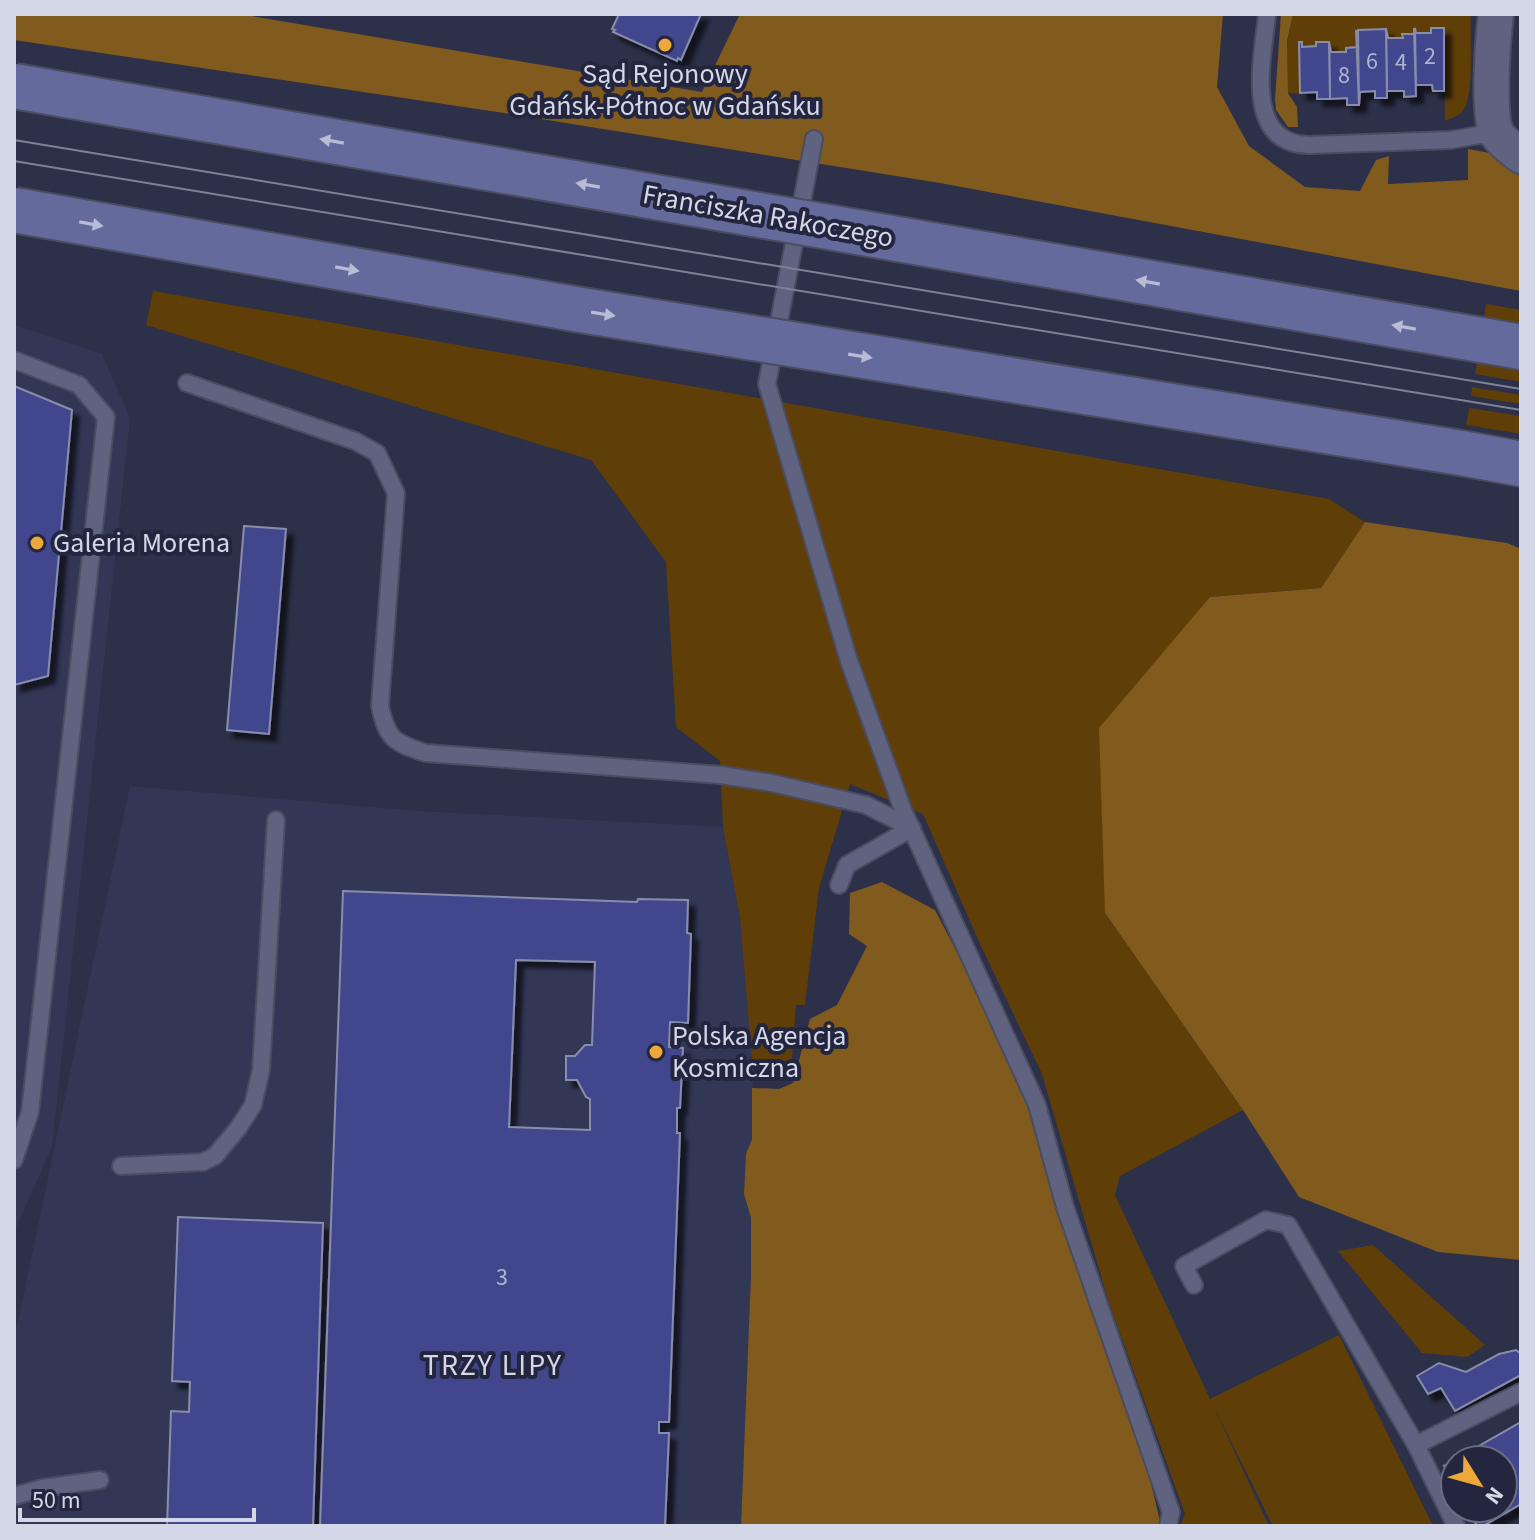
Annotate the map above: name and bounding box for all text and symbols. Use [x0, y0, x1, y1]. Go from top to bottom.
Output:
marker: Sąd Rejonowy Gdańsk-Północ w Gdańsku [656, 36, 674, 54]
house number: 2 [1424, 39, 1436, 74]
house number: 6 [1366, 44, 1378, 79]
house number: 4 [1395, 45, 1407, 80]
place label: Sąd Rejonowy Gdańsk-Północ w Gdańsku [509, 54, 821, 126]
house number: 8 [1338, 58, 1350, 93]
one-way arrow [319, 134, 344, 146]
street label: Franciszka Rakoczego [640, 174, 896, 258]
one-way arrow [576, 178, 601, 191]
one-way arrow [79, 218, 104, 230]
one-way arrow [335, 264, 360, 276]
one-way arrow [1135, 276, 1160, 288]
one-way arrow [591, 308, 616, 321]
one-way arrow [1391, 320, 1416, 333]
one-way arrow [847, 350, 872, 362]
place label: Galeria Morena [53, 523, 230, 563]
marker: Galeria Morena [28, 534, 46, 552]
place label: Polska Agencja Kosmiczna [672, 1016, 846, 1088]
marker: Polska Agencja Kosmiczna [647, 1043, 665, 1061]
house number: 3 [496, 1260, 508, 1295]
district label: TRZY LIPY [423, 1344, 563, 1387]
north arrow [1439, 1444, 1519, 1524]
scale bar [20, 1472, 254, 1522]
text: N [1477, 1480, 1511, 1511]
text: 50 m [32, 1483, 81, 1518]

